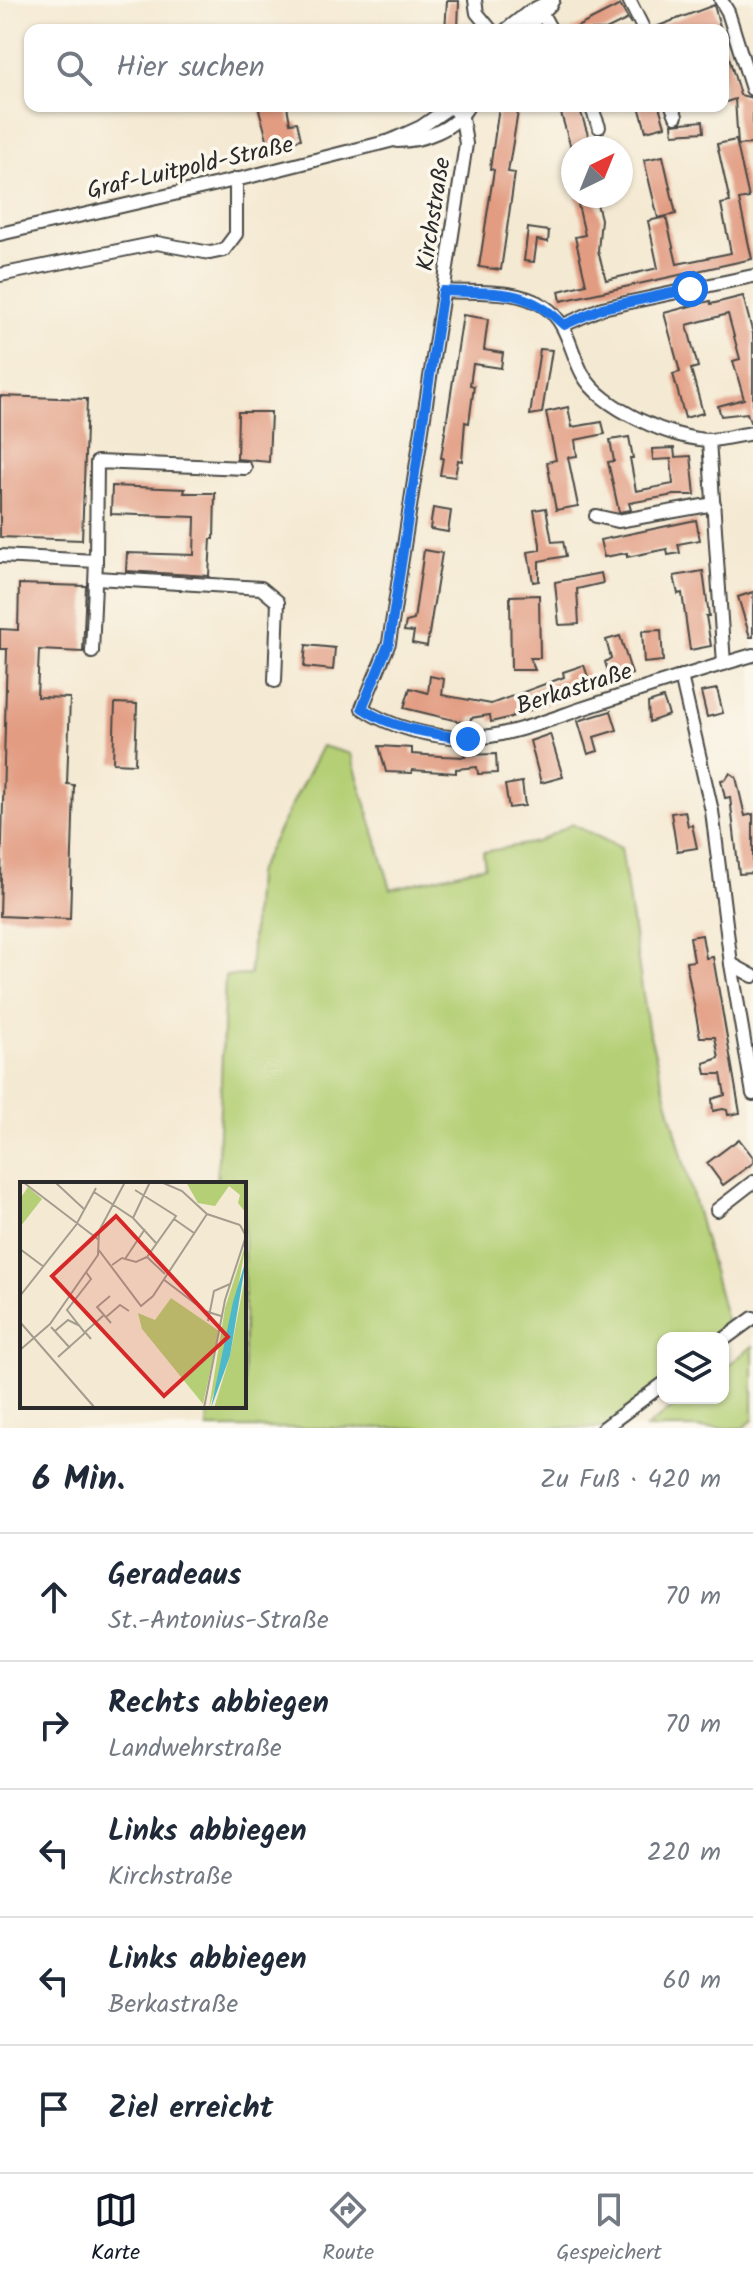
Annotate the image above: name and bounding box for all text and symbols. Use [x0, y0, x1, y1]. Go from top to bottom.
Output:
search box [24, 24, 729, 112]
text: Hier suchen [116, 44, 265, 92]
icon: search [52, 46, 96, 90]
street label: Graf-Luitpold-Straße [83, 126, 298, 211]
north arrow [561, 136, 633, 208]
street label: Kirchstraße [406, 154, 463, 274]
route start [672, 271, 708, 307]
street label: Berkastraße [511, 652, 638, 727]
route end [450, 721, 486, 757]
inset map [20, 1182, 246, 1408]
map controls [657, 1332, 729, 1404]
button: layers [657, 1332, 729, 1404]
text: 6 Min. [32, 1453, 125, 1507]
text: Zu Fuß · 420 m [540, 1459, 721, 1501]
text: Geradeaus [108, 1552, 241, 1600]
icon: ahead [32, 1575, 76, 1619]
text: 70 m [665, 1576, 721, 1618]
text: St.-Antonius-Straße [108, 1600, 329, 1642]
text: Rechts abbiegen [108, 1680, 329, 1728]
icon: right [32, 1703, 76, 1747]
text: 70 m [665, 1704, 721, 1746]
text: Landwehrstraße [108, 1728, 282, 1770]
text: Links abbiegen [108, 1808, 307, 1856]
icon: left [32, 1831, 76, 1875]
text: 220 m [647, 1832, 721, 1874]
text: Kirchstraße [108, 1856, 233, 1898]
text: Links abbiegen [108, 1936, 307, 1984]
icon: left [32, 1959, 76, 2003]
text: 60 m [662, 1960, 721, 2002]
text: Berkastraße [108, 1984, 238, 2026]
text: Ziel erreicht [108, 2085, 273, 2133]
icon: arrive [32, 2087, 76, 2131]
tab: Karte [91, 2188, 140, 2271]
tab: Route [322, 2188, 374, 2271]
tab: Gespeichert [556, 2188, 662, 2271]

